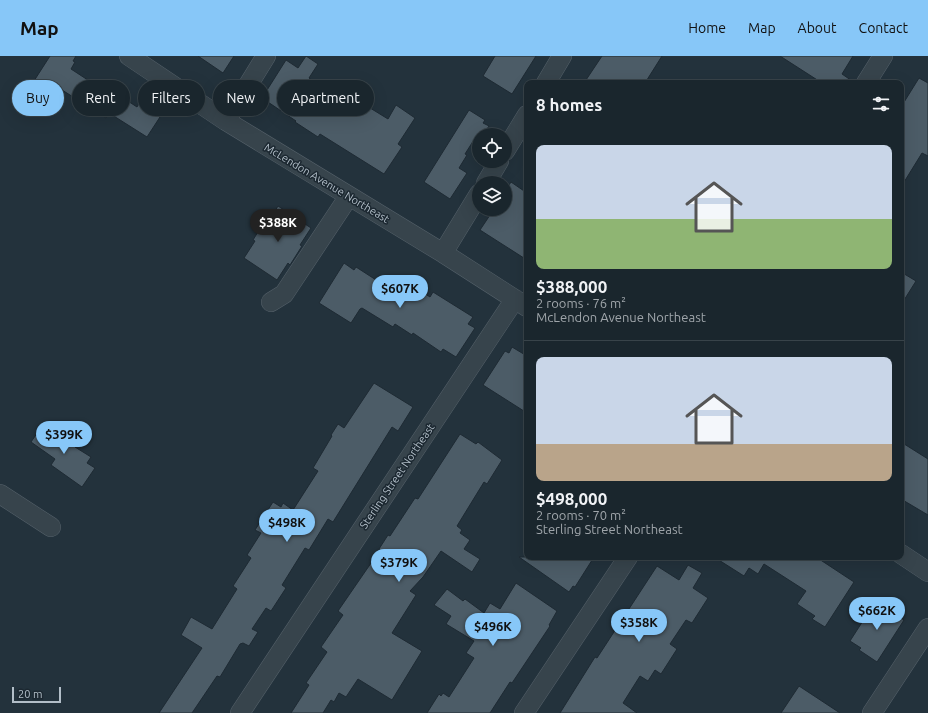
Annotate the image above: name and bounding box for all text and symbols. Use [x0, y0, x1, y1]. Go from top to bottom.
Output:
text: Map [20, 17, 59, 39]
text: Home [688, 20, 726, 36]
text: Map [748, 20, 776, 36]
text: About [798, 20, 837, 36]
text: Contact [859, 20, 908, 36]
chip: Buy [12, 80, 64, 116]
chip: Rent [72, 80, 130, 116]
chip: Filters [138, 80, 205, 116]
chip: New [213, 80, 269, 116]
chip: Apartment [277, 80, 374, 116]
icon: filters [870, 93, 892, 115]
text: 8 homes [536, 95, 602, 114]
map controls [472, 128, 512, 216]
button: locate [472, 128, 512, 168]
street label: McLendon Avenue Northeast [262, 141, 392, 226]
icon: home [678, 171, 750, 243]
button: layers [472, 176, 512, 216]
pin: $388K [250, 209, 306, 243]
text: $388K [259, 215, 297, 229]
pin: $607K [372, 275, 428, 309]
text: $388,000 [536, 277, 607, 296]
text: $607K [381, 281, 419, 295]
text: 2 rooms · 76 m² [536, 296, 626, 310]
text: McLendon Avenue Northeast [536, 310, 706, 324]
icon: home [678, 383, 750, 455]
pin: $399K [36, 421, 92, 455]
street label: Sterling Street Northeast [357, 421, 437, 531]
text: $399K [45, 427, 83, 441]
text: $498,000 [536, 489, 607, 508]
text: 2 rooms · 70 m² [536, 508, 626, 522]
pin: $498K [259, 509, 315, 543]
text: $498K [268, 515, 306, 529]
text: Sterling Street Northeast [536, 522, 683, 536]
pin: $379K [371, 549, 427, 583]
text: $379K [380, 555, 418, 569]
pin: $662K [849, 597, 905, 631]
text: $662K [858, 603, 896, 617]
pin: $358K [611, 609, 667, 643]
pin: $496K [465, 613, 521, 647]
text: $358K [620, 615, 658, 629]
text: $496K [474, 619, 512, 633]
scale bar [12, 685, 61, 704]
text: 20 m [18, 688, 42, 700]

